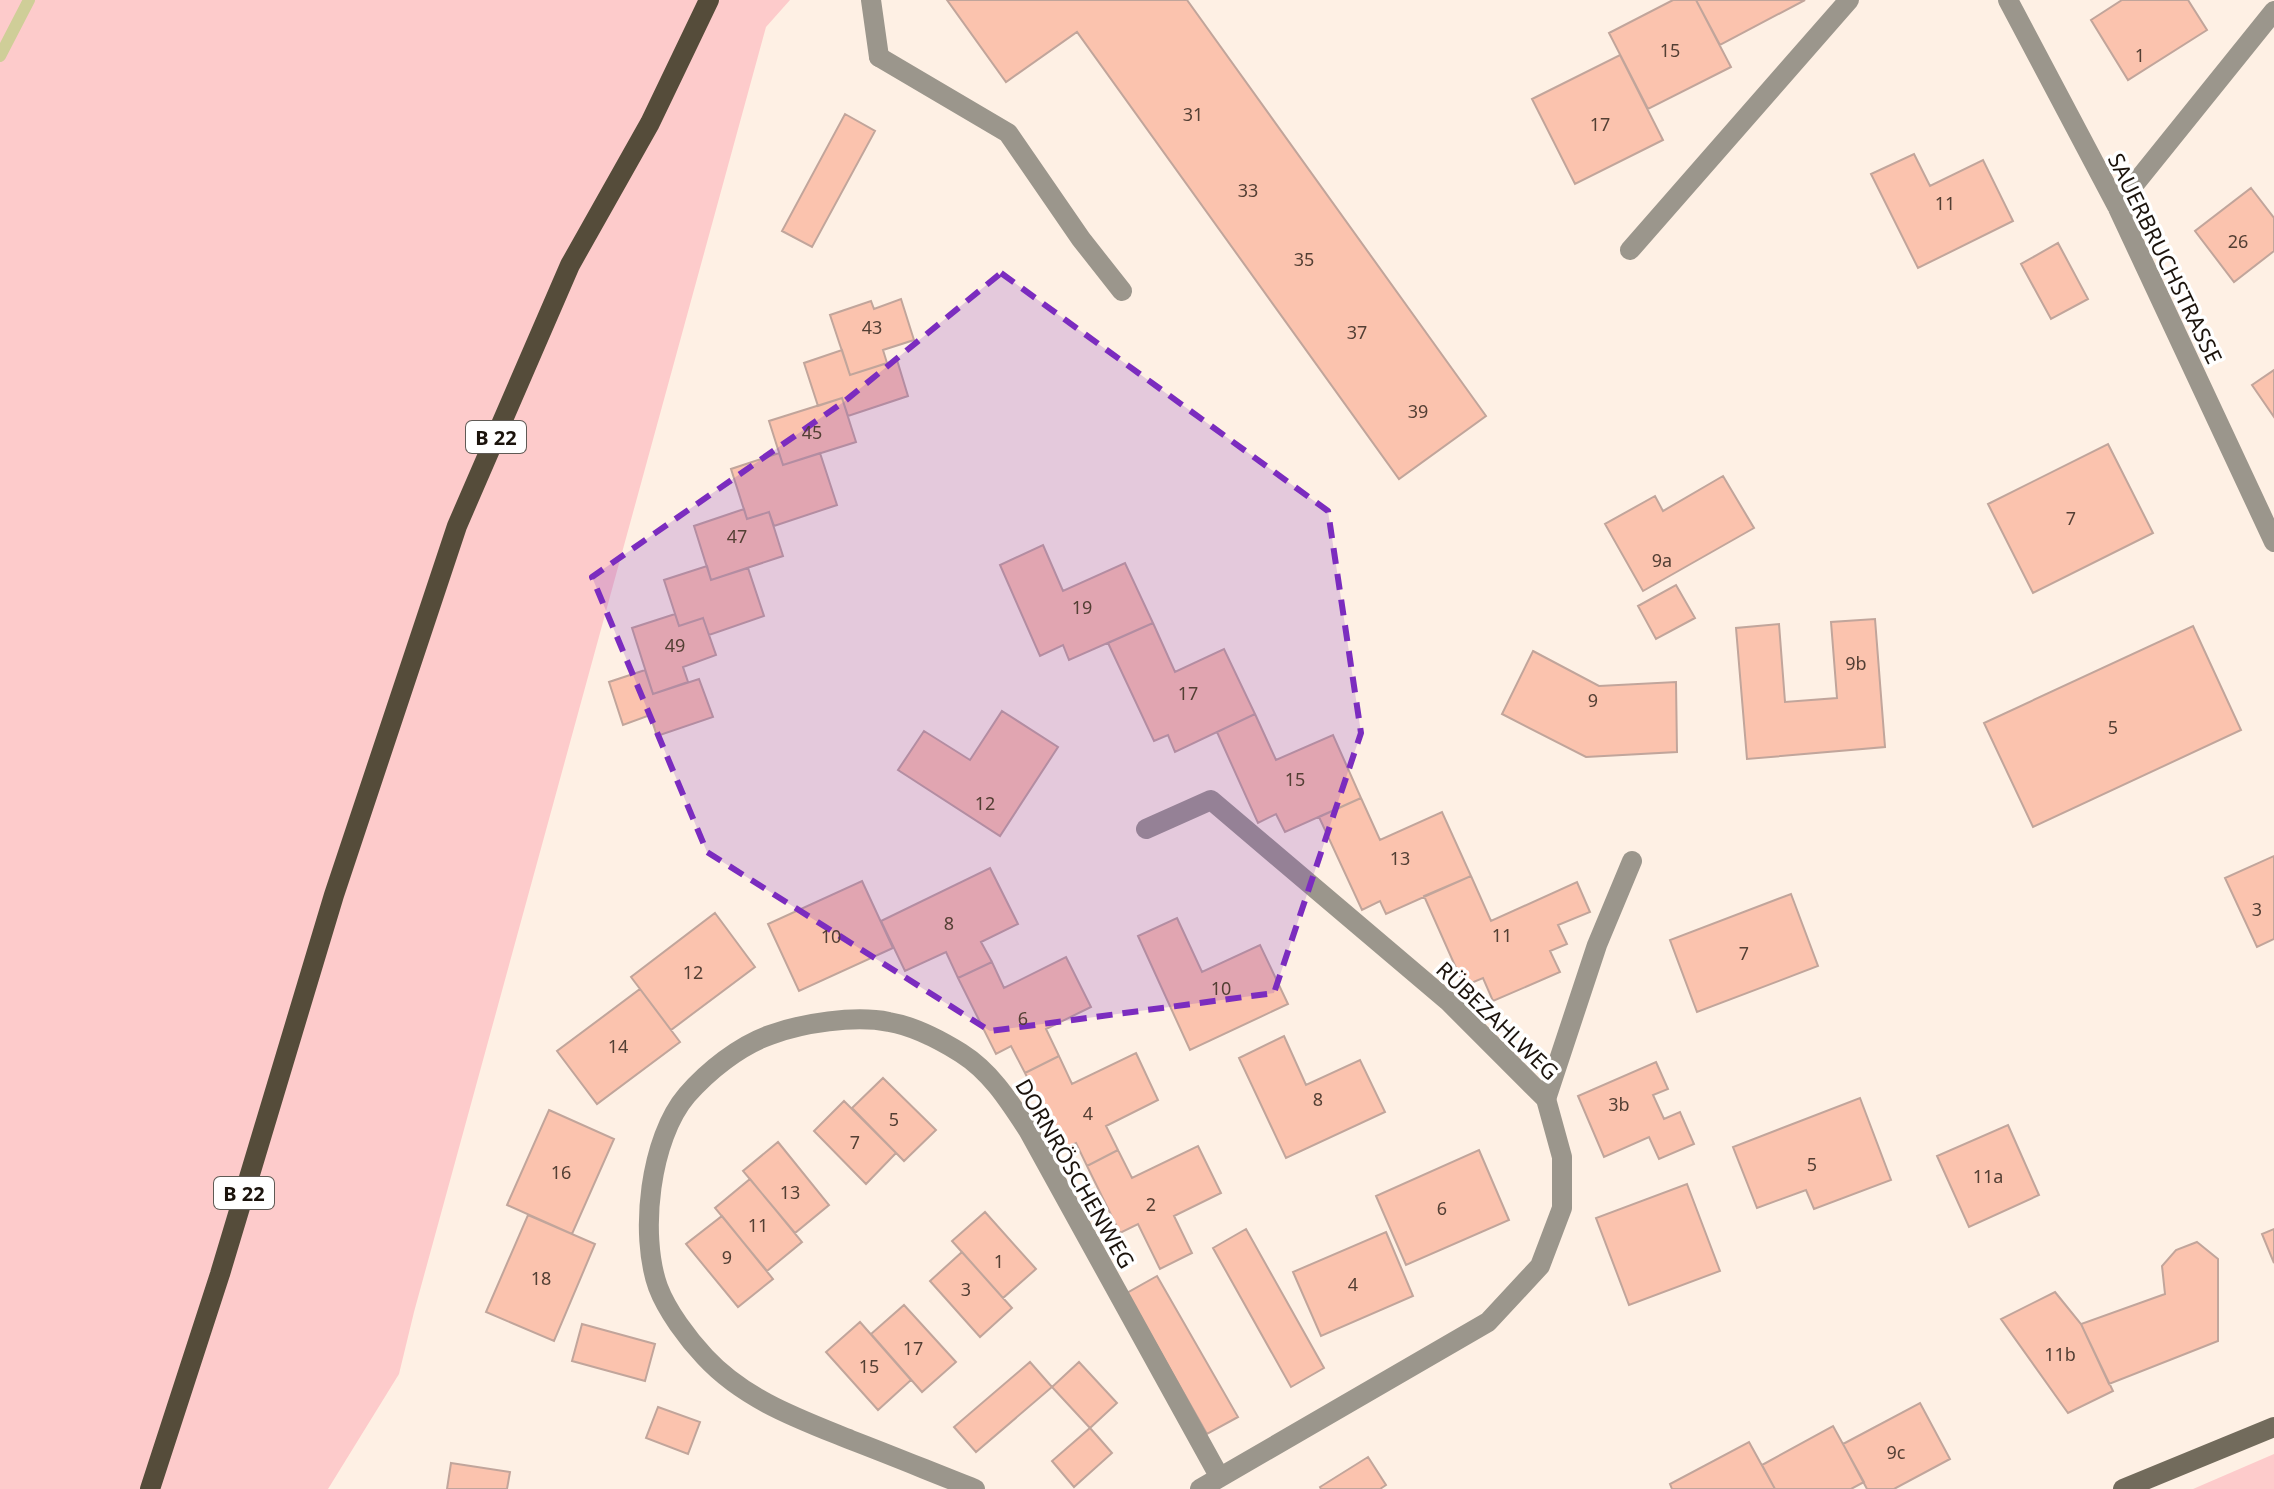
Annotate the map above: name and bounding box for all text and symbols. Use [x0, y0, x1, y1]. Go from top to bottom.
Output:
house number: 15 [1660, 38, 1680, 62]
house number: 1 [2135, 43, 2145, 67]
house number: 31 [1183, 102, 1203, 126]
house number: 17 [1590, 112, 1610, 136]
street label: SAUERBRUCHSTRASSE [2102, 148, 2230, 368]
house number: 33 [1238, 178, 1258, 202]
house number: 11 [1935, 191, 1955, 215]
house number: 26 [2228, 229, 2248, 253]
house number: 35 [1294, 247, 1314, 271]
house number: 43 [862, 315, 882, 339]
house number: 37 [1347, 320, 1367, 344]
house number: 39 [1408, 399, 1428, 423]
house number: 45 [802, 420, 822, 444]
road number: B 22 [466, 421, 526, 453]
house number: 7 [2066, 506, 2076, 530]
house number: 47 [727, 524, 747, 548]
house number: 9a [1652, 548, 1672, 572]
house number: 19 [1072, 595, 1092, 619]
house number: 49 [665, 633, 685, 657]
house number: 9b [1845, 651, 1867, 675]
house number: 17 [1178, 681, 1198, 705]
house number: 9 [1588, 688, 1598, 712]
house number: 5 [2108, 715, 2118, 739]
house number: 15 [1285, 767, 1305, 791]
house number: 12 [975, 791, 995, 815]
house number: 13 [1390, 846, 1410, 870]
house number: 3 [2252, 897, 2262, 921]
house number: 8 [944, 911, 954, 935]
house number: 11 [1492, 923, 1512, 947]
house number: 10 [821, 924, 841, 948]
house number: 7 [1739, 941, 1749, 965]
street label: RÜBEZAHLWEG [1430, 954, 1566, 1086]
house number: 12 [683, 960, 703, 984]
house number: 10 [1211, 976, 1231, 1000]
house number: 6 [1018, 1006, 1028, 1030]
house number: 14 [608, 1034, 628, 1058]
street label: DORNRÖSCHENWEG [1009, 1073, 1143, 1273]
house number: 8 [1313, 1087, 1323, 1111]
house number: 3b [1608, 1092, 1630, 1116]
house number: 4 [1083, 1101, 1093, 1125]
house number: 5 [889, 1107, 899, 1131]
house number: 7 [850, 1130, 860, 1154]
house number: 5 [1807, 1152, 1817, 1176]
house number: 16 [551, 1160, 571, 1184]
house number: 11a [1973, 1164, 2003, 1188]
road number: B 22 [214, 1177, 274, 1209]
house number: 13 [780, 1180, 800, 1204]
house number: 2 [1146, 1192, 1156, 1216]
house number: 6 [1437, 1196, 1447, 1220]
house number: 11 [748, 1213, 768, 1237]
house number: 9 [722, 1245, 732, 1269]
house number: 1 [994, 1249, 1004, 1273]
house number: 18 [531, 1266, 551, 1290]
house number: 4 [1348, 1272, 1358, 1296]
house number: 3 [961, 1277, 971, 1301]
house number: 17 [903, 1336, 923, 1360]
house number: 11b [2044, 1342, 2076, 1366]
house number: 15 [859, 1354, 879, 1378]
house number: 9c [1887, 1440, 1906, 1464]

